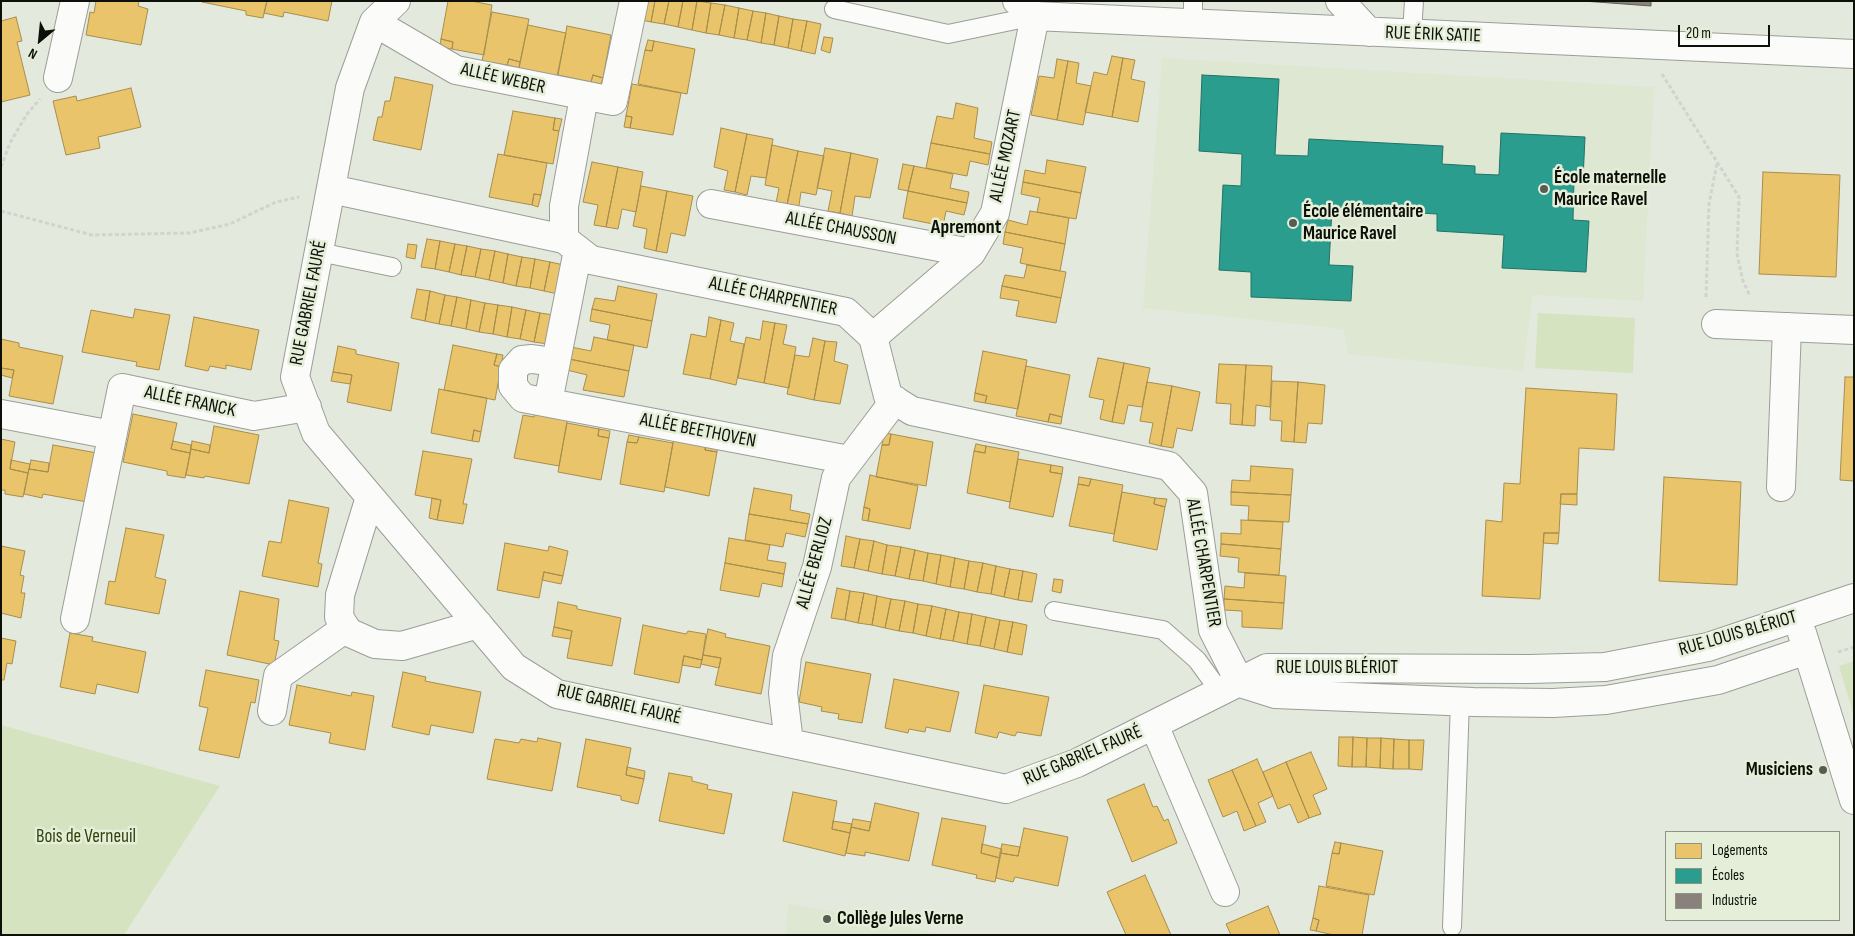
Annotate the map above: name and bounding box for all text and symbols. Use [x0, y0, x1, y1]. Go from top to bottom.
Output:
north arrow [15, 15, 65, 65]
scale bar [1680, 15, 1772, 47]
street label: RUE ÉRIK SATIE [1385, 22, 1481, 48]
text: 20 m [1686, 24, 1711, 43]
text: N [25, 44, 40, 63]
street label: ALLÉE WEBER [458, 58, 548, 100]
street label: ALLÉE MOZART [985, 108, 1027, 204]
place label: École maternelle Maurice Ravel [1554, 167, 1666, 211]
marker: École maternelle Maurice Ravel [1538, 183, 1550, 195]
place label: École élémentaire Maurice Ravel [1303, 201, 1423, 245]
street label: ALLÉE CHAUSSON [784, 207, 898, 251]
district label: Apremont [931, 216, 1001, 240]
marker: École élémentaire Maurice Ravel [1287, 217, 1299, 229]
street label: RUE GABRIEL FAURÉ [286, 239, 332, 367]
street label: ALLÉE CHARPENTIER [707, 272, 839, 322]
street label: ALLÉE FRANCK [142, 381, 238, 423]
street label: ALLÉE BEETHOVEN [638, 409, 758, 453]
street label: ALLÉE CHARPENTIER [1180, 497, 1226, 629]
street label: ALLÉE BERLIOZ [792, 515, 838, 611]
street label: RUE LOUIS BLÉRIOT [1676, 606, 1800, 662]
street label: RUE LOUIS BLÉRIOT [1276, 657, 1398, 679]
street label: RUE GABRIEL FAURÉ [555, 680, 683, 730]
street label: RUE GABRIEL FAURÉ [1020, 721, 1146, 791]
place label: Musiciens [1746, 759, 1813, 781]
marker: Musiciens [1817, 764, 1829, 776]
park label: Bois de Verneuil [36, 826, 136, 848]
legend [1665, 831, 1840, 921]
text: Logements [1712, 841, 1768, 860]
text: Écoles [1712, 866, 1744, 885]
text: Industrie [1712, 891, 1757, 910]
place label: Collège Jules Verne [837, 908, 964, 930]
marker: Collège Jules Verne [821, 913, 833, 925]

